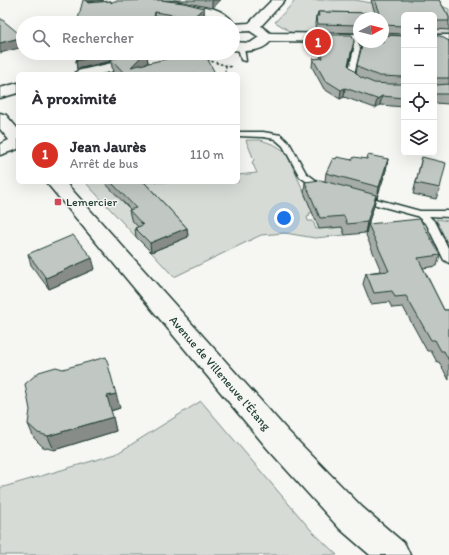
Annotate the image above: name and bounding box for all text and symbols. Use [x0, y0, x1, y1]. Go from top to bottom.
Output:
north arrow [353, 12, 389, 48]
map controls [401, 12, 437, 156]
button: + [401, 12, 437, 48]
search box [16, 16, 240, 60]
icon: search [30, 27, 52, 49]
pin: 1 [305, 27, 331, 57]
text: Rechercher [62, 29, 134, 47]
button: − [401, 48, 437, 84]
button: locate [401, 84, 437, 120]
text: À proximité [32, 88, 117, 108]
button: layers [401, 120, 437, 156]
text: Jean Jaurès [70, 138, 146, 156]
text: 1 [42, 147, 48, 162]
text: 110 m [190, 147, 224, 162]
text: Arrêt de bus [70, 156, 138, 171]
place label: Lemercier [66, 195, 118, 209]
marker: Lemercier [53, 197, 63, 207]
your location [274, 208, 294, 228]
street label: Avenue de Villeneuve l'Étang [167, 313, 274, 434]

